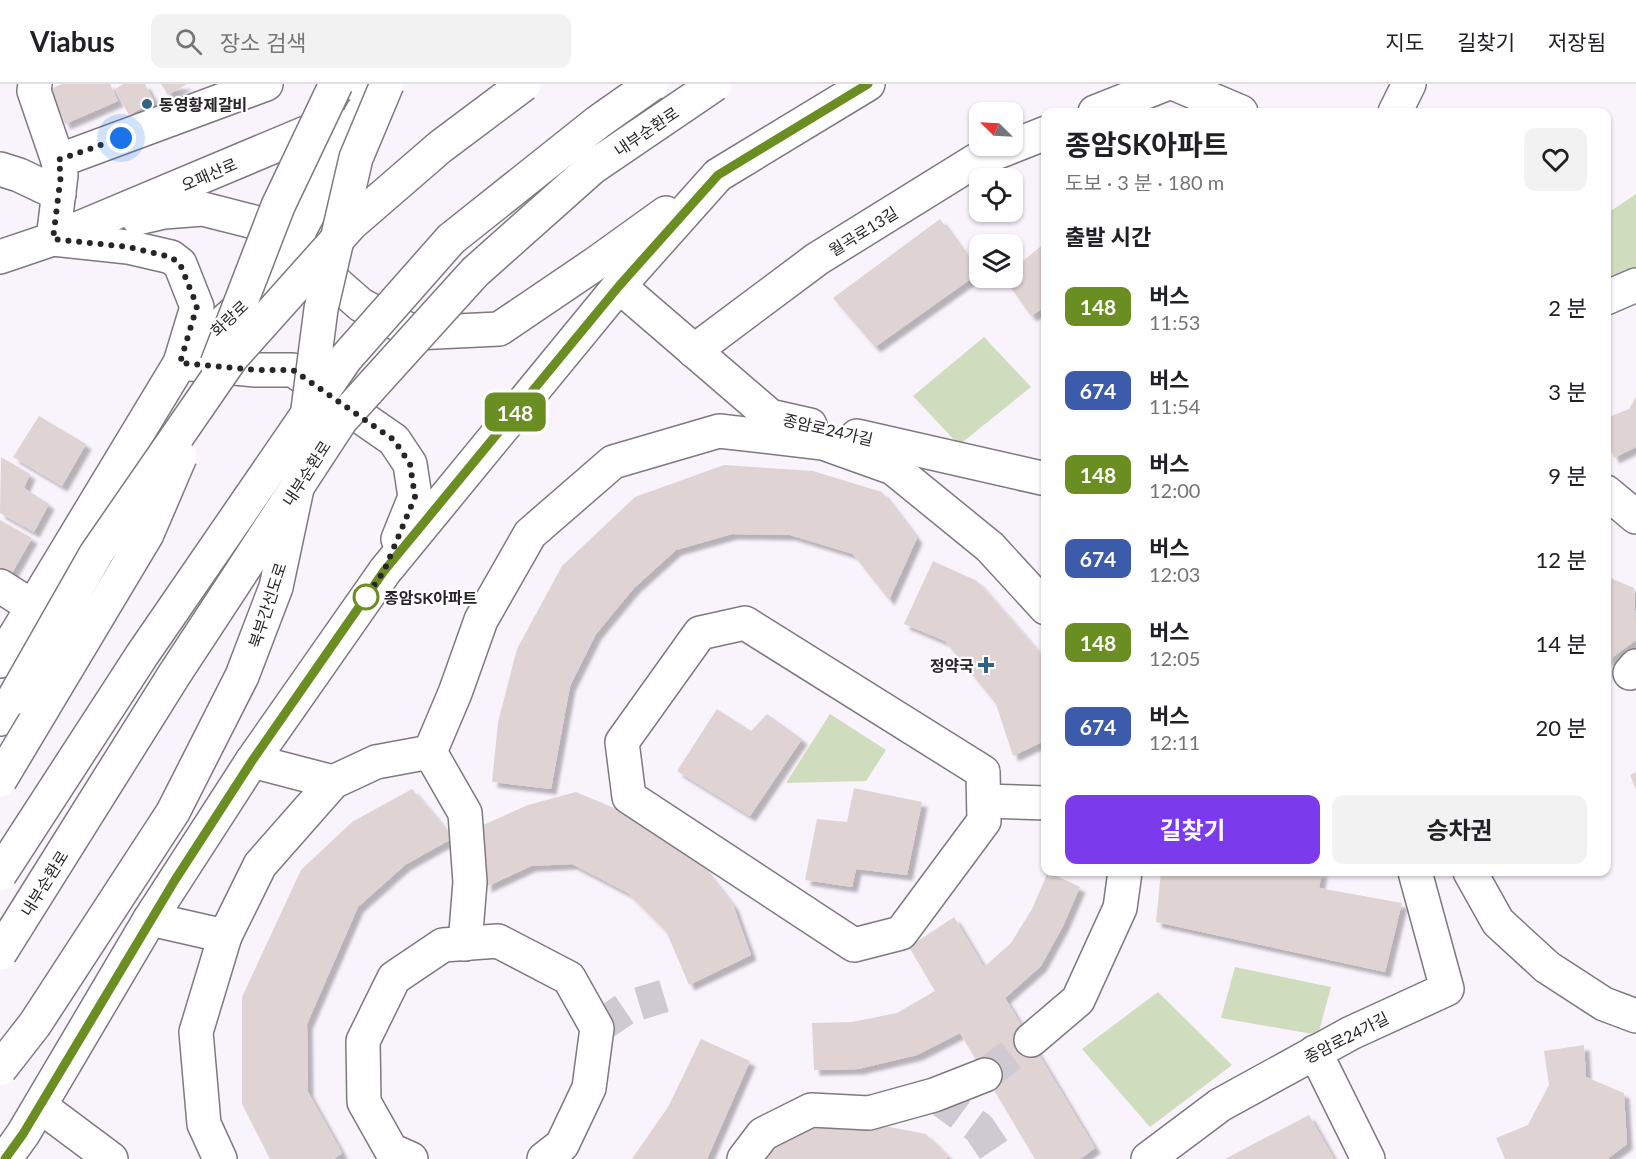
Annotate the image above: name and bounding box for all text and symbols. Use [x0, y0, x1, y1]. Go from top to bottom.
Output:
search box [151, 14, 571, 68]
text: Viabus [30, 24, 115, 58]
icon: search [172, 25, 205, 58]
text: 장소 검색 [220, 29, 306, 56]
text: 지도 [1385, 29, 1424, 54]
text: 길찾기 [1457, 29, 1515, 54]
text: 저장됨 [1548, 29, 1606, 54]
place label: 동영황제갈비 [159, 95, 247, 114]
marker: 동영황제갈비 [140, 97, 154, 111]
street label: 내부순환로 [610, 102, 682, 159]
north arrow [969, 102, 1023, 156]
map controls [969, 102, 1023, 288]
your location [106, 123, 136, 153]
text: 종암SK아파트 [1065, 127, 1228, 161]
button: heart [1524, 128, 1587, 191]
street label: 오패산로 [178, 154, 240, 194]
button: locate [969, 168, 1023, 222]
text: 도보 · 3 분 · 180 m [1065, 170, 1224, 194]
street label: 월곡로13길 [825, 202, 901, 260]
text: 출발 시간 [1065, 223, 1151, 250]
button: layers [969, 234, 1023, 288]
text: 버스 [1149, 282, 1189, 309]
text: 148 [1080, 294, 1116, 319]
text: 2 분 [1548, 294, 1587, 321]
street label: 화랑로 [206, 296, 252, 340]
text: 11:53 [1149, 310, 1200, 334]
text: 버스 [1149, 366, 1189, 393]
text: 674 [1080, 378, 1116, 403]
text: 3 분 [1548, 378, 1587, 405]
line badge: 148 [480, 392, 550, 432]
text: 11:54 [1149, 394, 1200, 418]
text: 148 [497, 400, 533, 425]
street label: 종암로24가길 [781, 409, 875, 449]
street label: 내부순환로 [278, 437, 334, 509]
text: 버스 [1149, 450, 1189, 477]
text: 148 [1080, 462, 1116, 487]
text: 9 분 [1548, 462, 1587, 489]
text: 12:00 [1149, 478, 1200, 502]
text: 버스 [1149, 534, 1189, 561]
text: 674 [1080, 546, 1116, 571]
text: 12 분 [1536, 546, 1587, 573]
street label: 북부간선도로 [244, 560, 290, 650]
text: 12:03 [1149, 562, 1200, 586]
marker: 종암SK아파트 [353, 584, 379, 610]
place label: 종암SK아파트 [384, 588, 478, 607]
text: 버스 [1149, 618, 1189, 645]
text: 148 [1080, 630, 1116, 655]
text: 14 분 [1536, 630, 1587, 657]
text: 12:05 [1149, 646, 1200, 670]
place label: 정약국 [930, 656, 974, 675]
marker: 정약국 [979, 658, 993, 672]
text: 버스 [1149, 702, 1189, 729]
text: 674 [1080, 714, 1116, 739]
text: 20 분 [1536, 714, 1587, 741]
text: 12:11 [1149, 730, 1200, 754]
button: 길찾기 [1065, 795, 1320, 864]
button: 승차권 [1332, 795, 1587, 864]
street label: 내부순환로 [16, 847, 72, 919]
street label: 종암로24가길 [1301, 1008, 1391, 1066]

